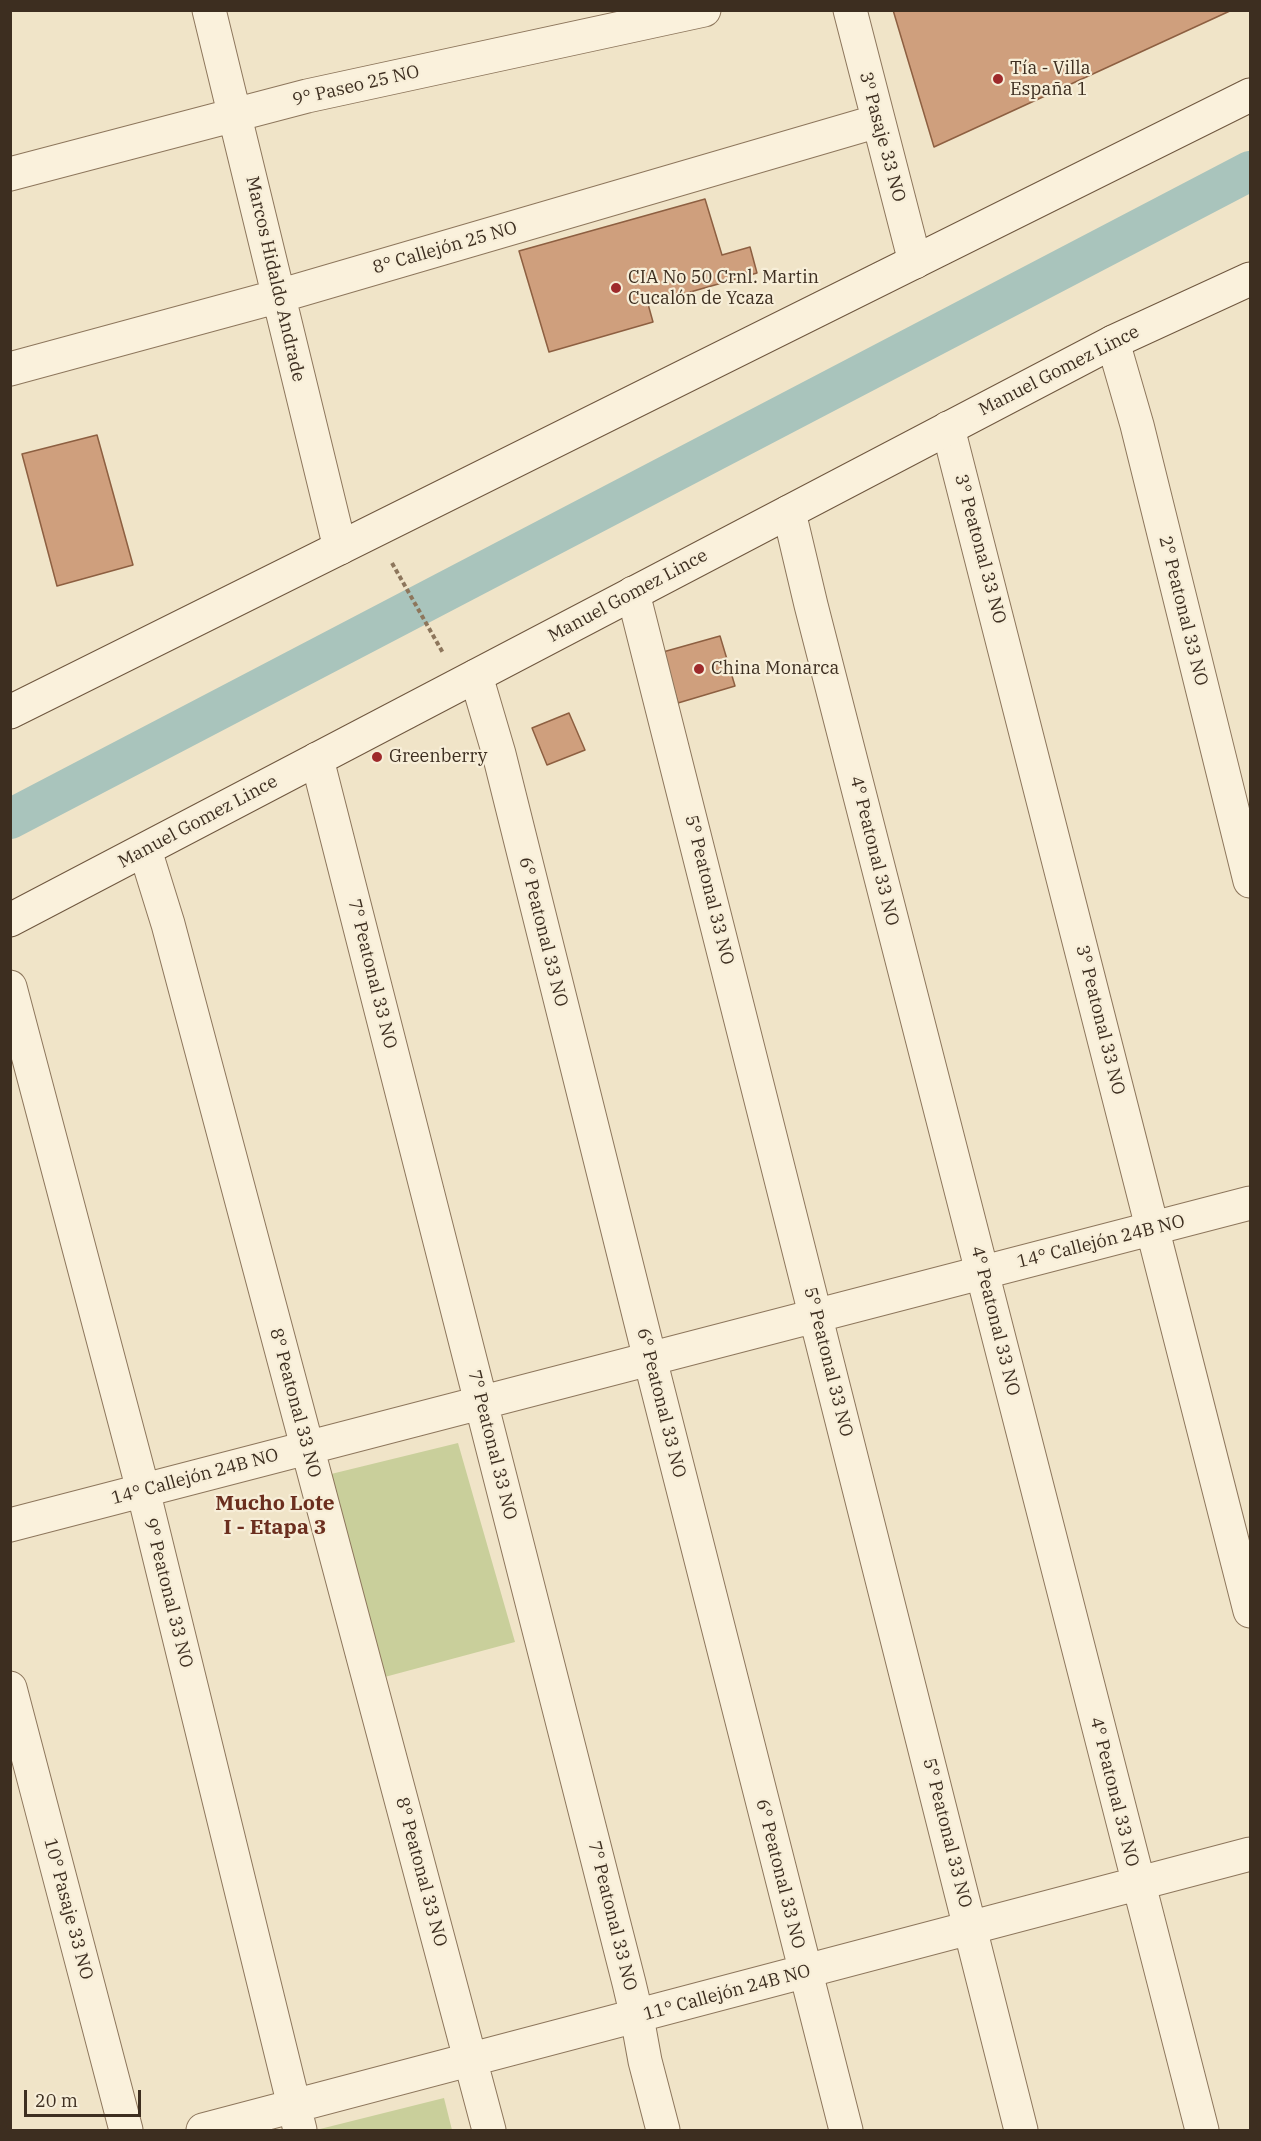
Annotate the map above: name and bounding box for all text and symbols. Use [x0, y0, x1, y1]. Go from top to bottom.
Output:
place label: Tía - Villa España 1 [1010, 58, 1091, 100]
street label: 9° Paseo 25 NO [290, 61, 422, 111]
street label: 3º Pasaje 33 NO [854, 70, 910, 204]
marker: Tía - Villa España 1 [991, 72, 1005, 86]
street label: Marcos Hidaldo Andrade [241, 174, 309, 384]
street label: 8° Callejón 25 NO [370, 217, 520, 279]
place label: CIA No 50 Crnl. Martin Cucalón de Ycaza [628, 267, 819, 310]
marker: CIA No 50 Crnl. Martin Cucalón de Ycaza [609, 281, 623, 295]
street label: Manuel Gomez Lince [975, 321, 1143, 421]
street label: 3° Peatonal 33 NO [950, 472, 1010, 626]
street label: 2° Peatonal 33 NO [1154, 534, 1212, 688]
street label: Manuel Gomez Lince [545, 545, 711, 647]
place label: China Monarca [711, 658, 839, 680]
marker: China Monarca [692, 662, 706, 676]
place label: Greenberry [389, 746, 487, 768]
marker: Greenberry [370, 750, 384, 764]
street label: Manuel Gomez Lince [115, 771, 281, 873]
street label: 4° Peatonal 33 NO [845, 774, 903, 928]
street label: 5° Peatonal 33 NO [680, 813, 738, 967]
street label: 6° Peatonal 33 NO [514, 855, 572, 1009]
street label: 7° Peatonal 33 NO [343, 897, 401, 1051]
street label: 3° Peatonal 33 NO [1071, 943, 1129, 1097]
street label: 14° Callejón 24B NO [1015, 1211, 1187, 1273]
street label: 4° Peatonal 33 NO [966, 1244, 1024, 1398]
street label: 5° Peatonal 33 NO [799, 1285, 857, 1439]
street label: 8° Peatonal 33 NO [265, 1326, 325, 1480]
street label: 6° Peatonal 33 NO [632, 1326, 690, 1480]
street label: 7° Peatonal 33 NO [463, 1368, 521, 1522]
street label: 14° Callejón 24B NO [109, 1444, 281, 1510]
district label: Mucho Lote I - Etapa 3 [215, 1491, 335, 1541]
street label: 9° Peatonal 33 NO [139, 1516, 197, 1670]
street label: 4° Peatonal 33 NO [1085, 1715, 1143, 1869]
street label: 5° Peatonal 33 NO [918, 1756, 976, 1910]
street label: 8° Peatonal 33 NO [391, 1795, 451, 1949]
street label: 6° Peatonal 33 NO [751, 1797, 809, 1951]
street label: 10° Pasaje 33 NO [39, 1836, 97, 1982]
street label: 7° Peatonal 33 NO [583, 1839, 641, 1993]
street label: 11° Callejón 24B NO [641, 1960, 813, 2026]
scale bar [27, 2078, 144, 2116]
text: 20 m [35, 2089, 78, 2112]

